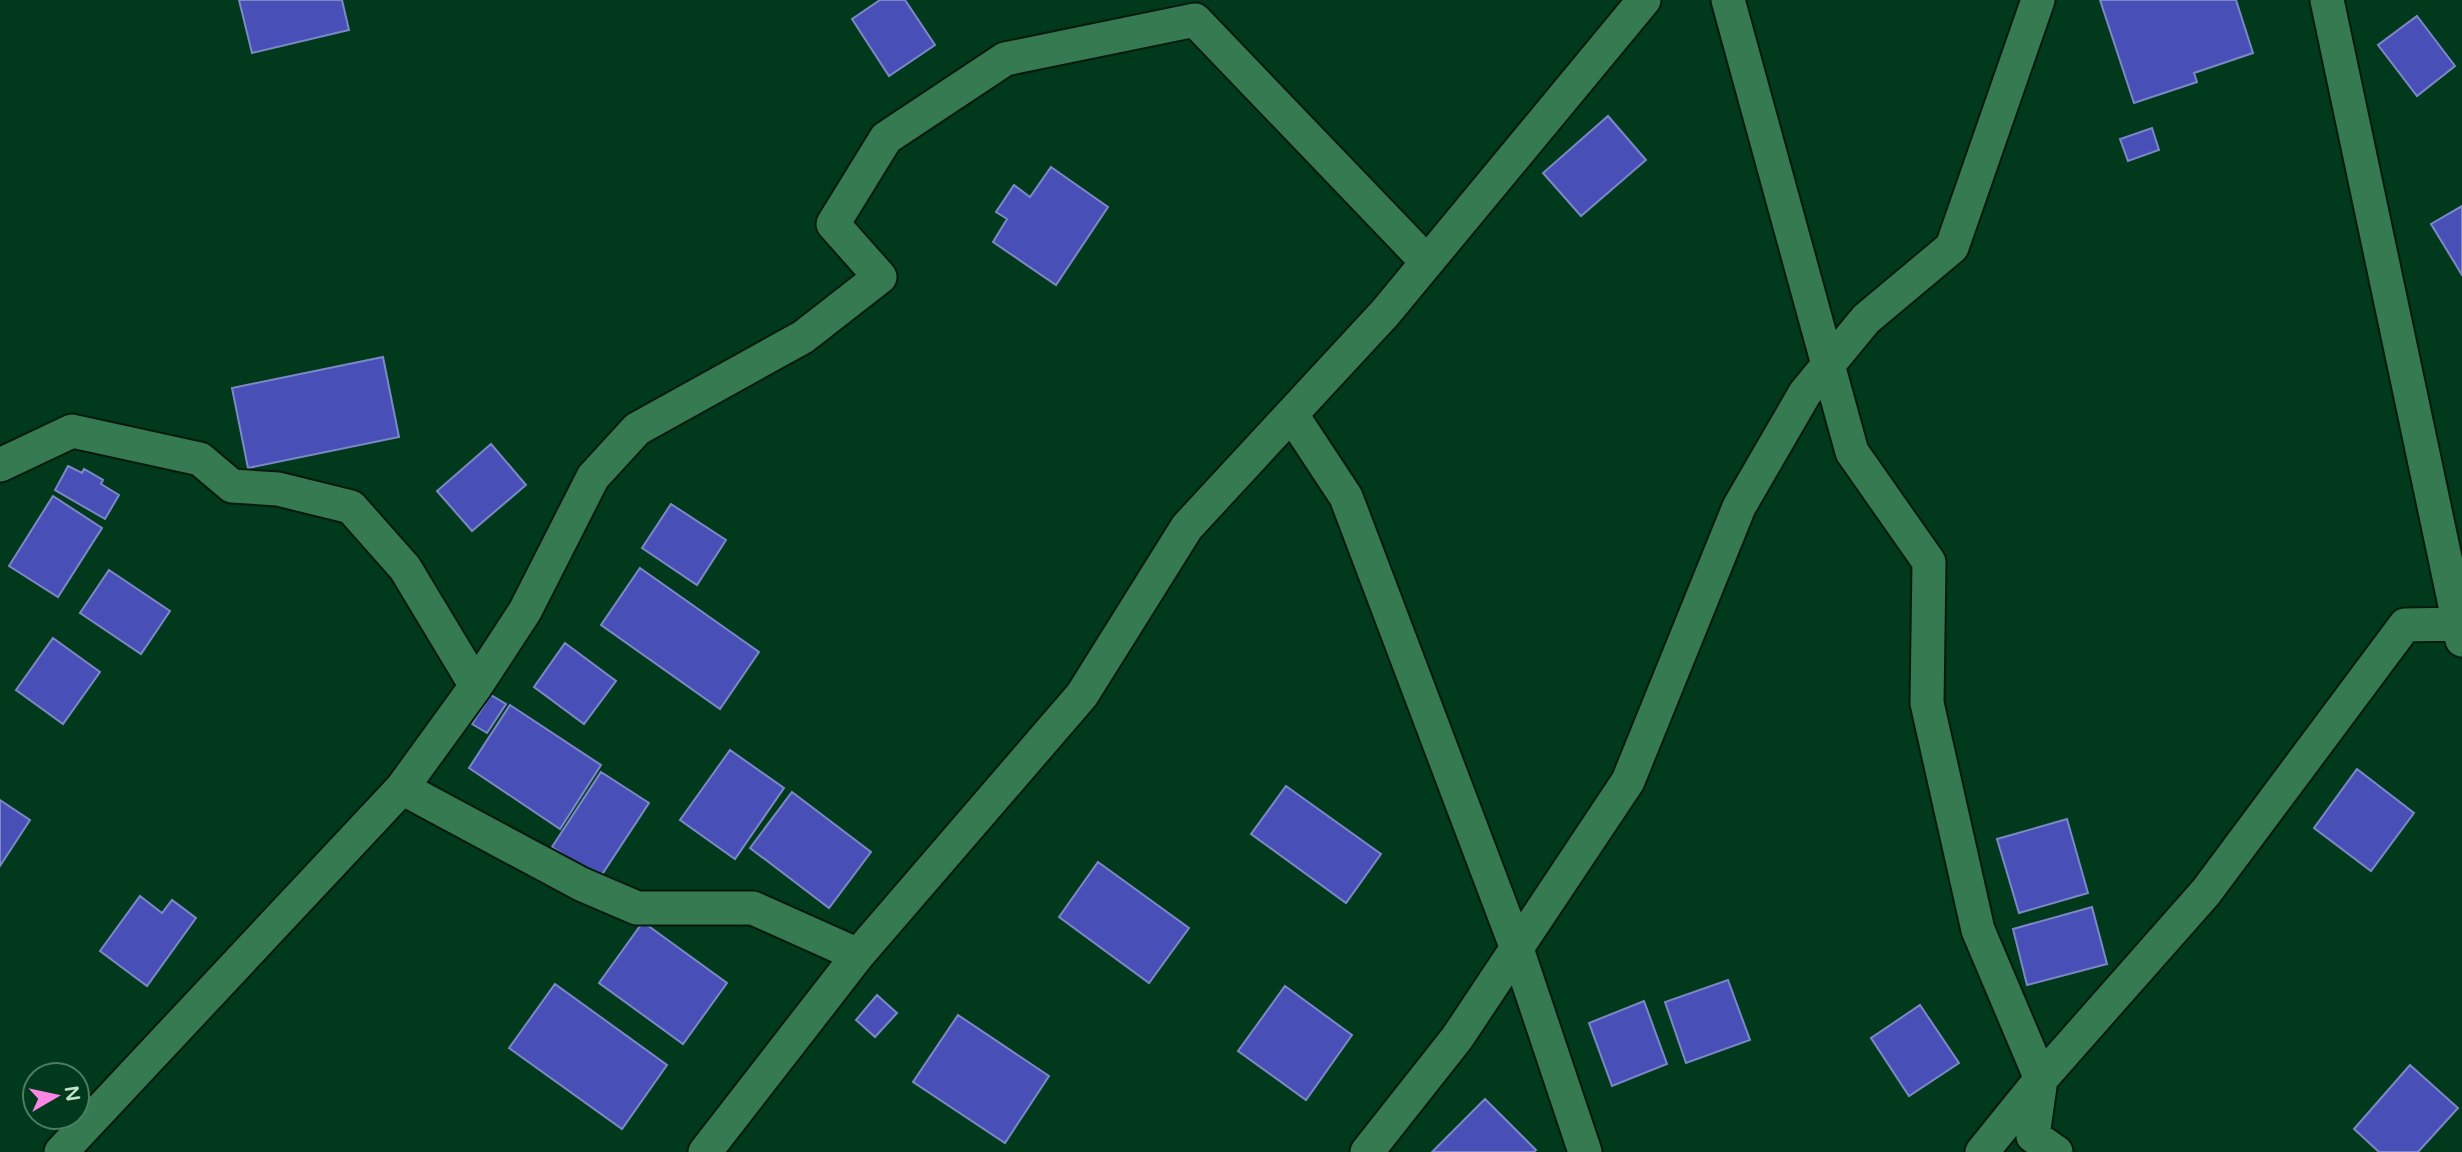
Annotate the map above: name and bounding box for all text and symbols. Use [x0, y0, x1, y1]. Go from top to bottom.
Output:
north arrow [21, 1061, 91, 1131]
text: N [60, 1084, 84, 1103]

